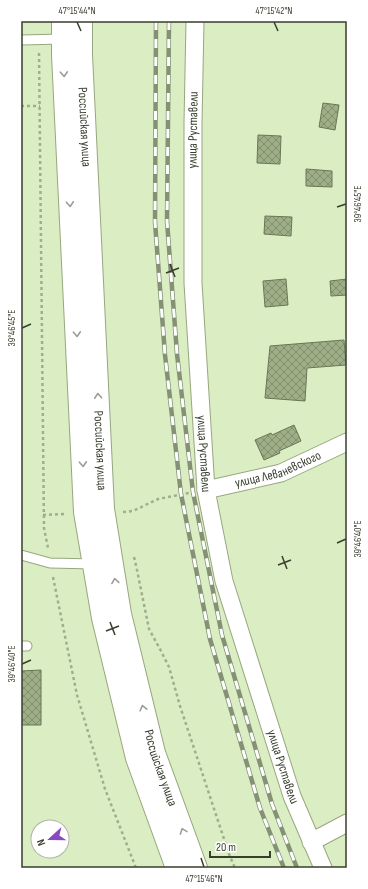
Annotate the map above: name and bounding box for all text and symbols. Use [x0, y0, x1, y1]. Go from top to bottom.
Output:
text: 47°15'44"N [59, 5, 95, 17]
text: 47°15'42"N [256, 5, 292, 17]
one-way arrow [60, 71, 68, 77]
street label: Российская улица [75, 87, 94, 167]
street label: улица Руставели [184, 91, 202, 169]
text: 39°46'45"E [352, 186, 364, 222]
one-way arrow [66, 201, 75, 207]
text: 39°46'45"E [6, 310, 18, 346]
one-way arrow [72, 331, 81, 337]
one-way arrow [93, 393, 102, 399]
street label: Российская улица [90, 410, 110, 491]
street label: улица Руставели [193, 415, 214, 493]
street label: улица Леваневского [233, 447, 324, 491]
one-way arrow [79, 461, 87, 467]
text: 39°46'40"E [352, 520, 364, 558]
one-way arrow [111, 578, 120, 584]
text: 39°46'40"E [6, 645, 18, 683]
one-way arrow [140, 704, 148, 711]
street label: Российская улица [141, 728, 181, 808]
street label: улица Руставели [264, 728, 302, 806]
north arrow [30, 819, 70, 859]
one-way arrow [179, 828, 187, 835]
scale bar [210, 833, 270, 859]
text: N [34, 837, 48, 847]
text: 20 m [216, 840, 236, 855]
text: 47°15'46"N [185, 873, 223, 885]

